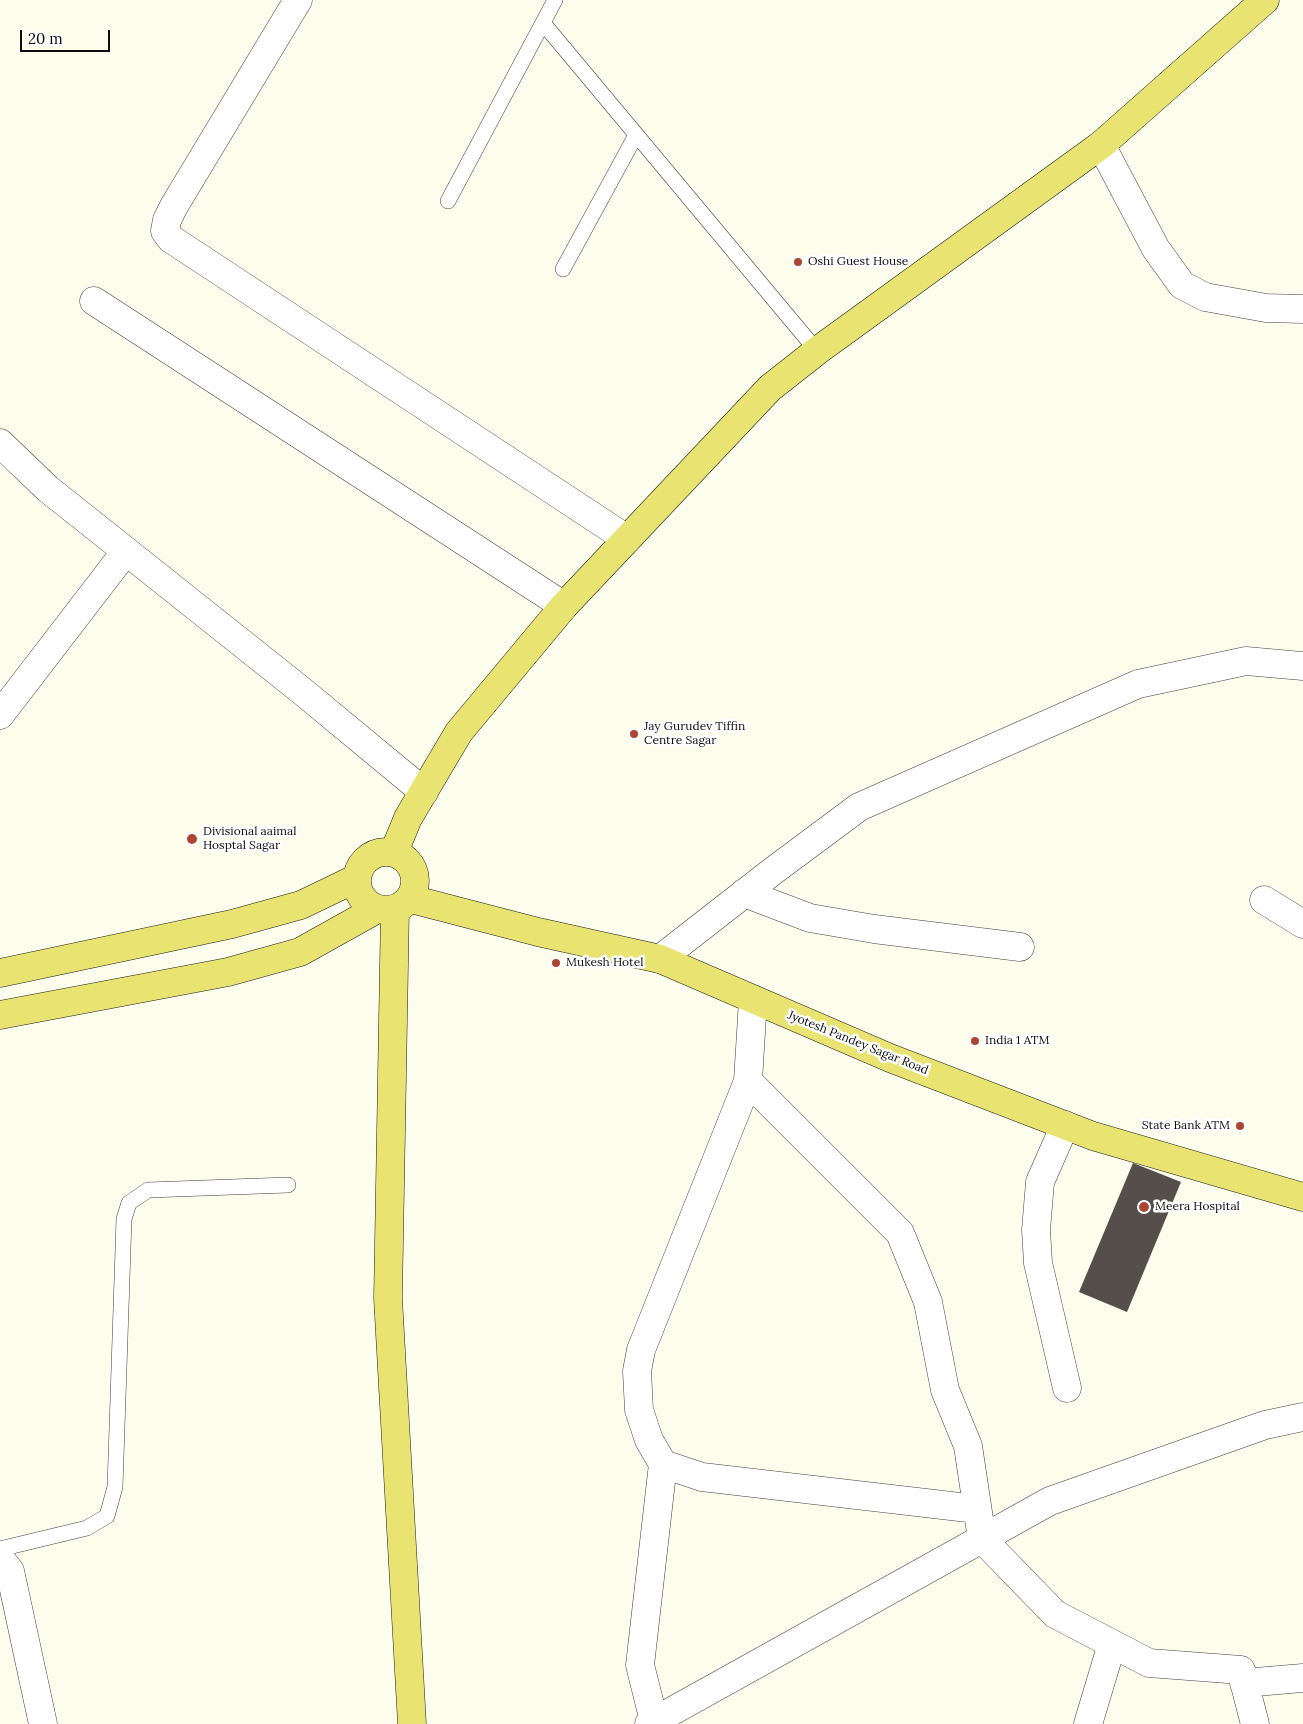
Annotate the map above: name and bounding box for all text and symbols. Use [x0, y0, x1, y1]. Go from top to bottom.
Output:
scale bar [22, 20, 112, 52]
text: 20 m [28, 29, 63, 48]
place label: Oshi Guest House [808, 255, 908, 269]
marker: Oshi Guest House [792, 256, 804, 268]
place label: Jay Gurudev Tiffin Centre Sagar [644, 720, 745, 748]
marker: Jay Gurudev Tiffin Centre Sagar [628, 728, 640, 740]
place label: Divisional aaimal Hosptal Sagar [203, 825, 297, 853]
marker: Divisional aaimal Hosptal Sagar [185, 832, 199, 846]
place label: Mukesh Hotel [566, 956, 643, 970]
marker: Mukesh Hotel [550, 957, 562, 969]
street label: Jyotesh Pandey Sagar Road [786, 1008, 930, 1078]
place label: India 1 ATM [985, 1034, 1050, 1048]
marker: India 1 ATM [969, 1035, 981, 1047]
place label: State Bank ATM [1142, 1119, 1230, 1133]
marker: State Bank ATM [1234, 1120, 1246, 1132]
marker: Meera Hospital [1137, 1200, 1151, 1214]
place label: Meera Hospital [1155, 1200, 1240, 1214]

